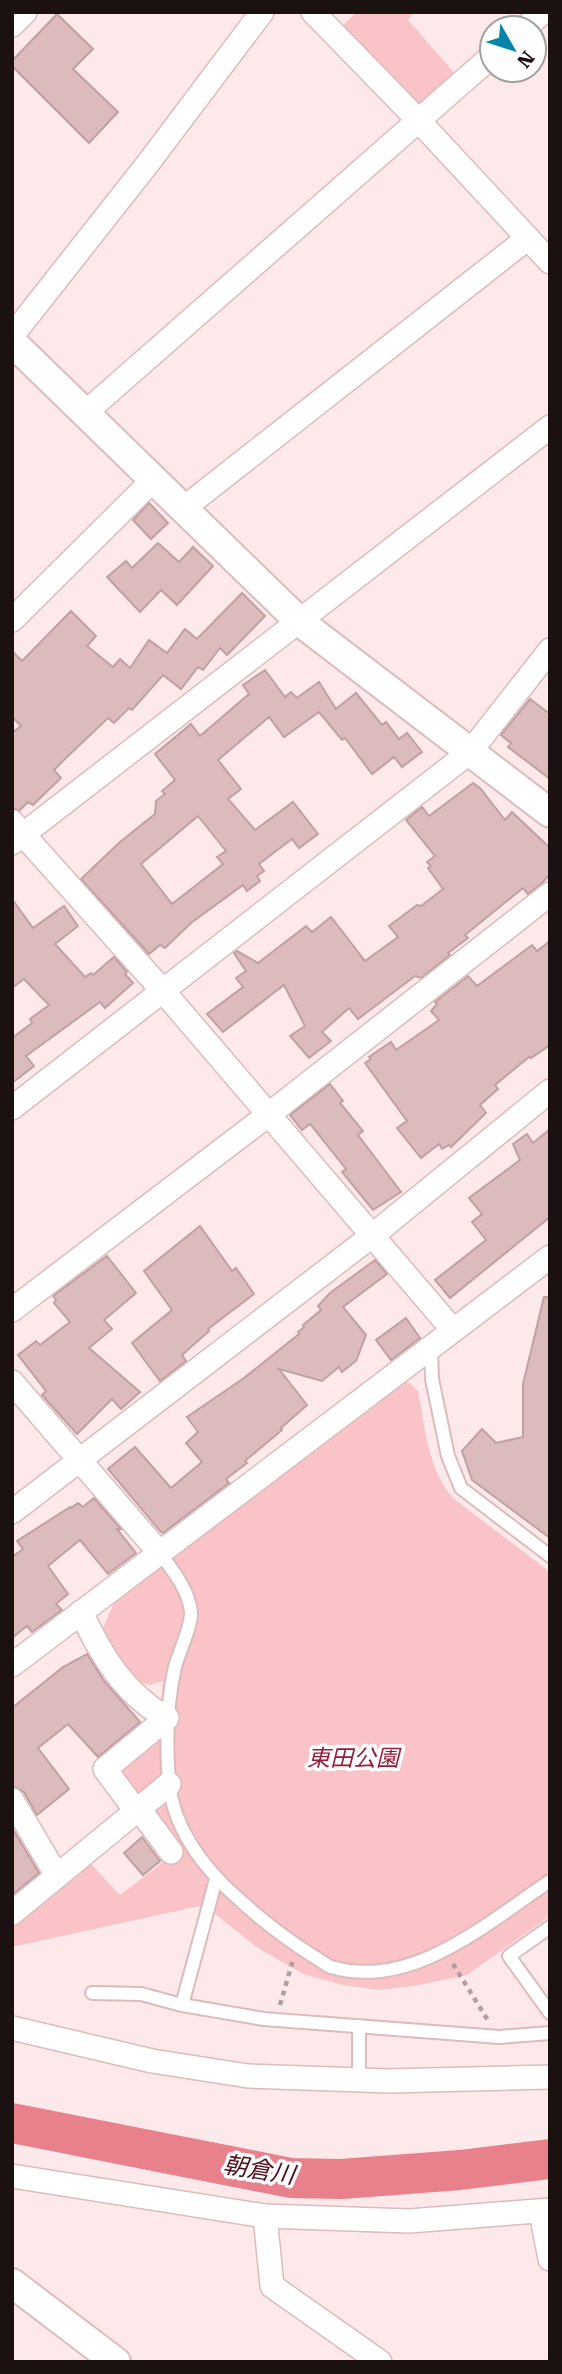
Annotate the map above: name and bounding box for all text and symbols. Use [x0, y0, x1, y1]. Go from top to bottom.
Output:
north arrow [478, 14, 548, 84]
text: N [512, 46, 539, 73]
park label: 東田公園 [307, 1745, 402, 1772]
water label: 朝倉川 [221, 2151, 300, 2190]

